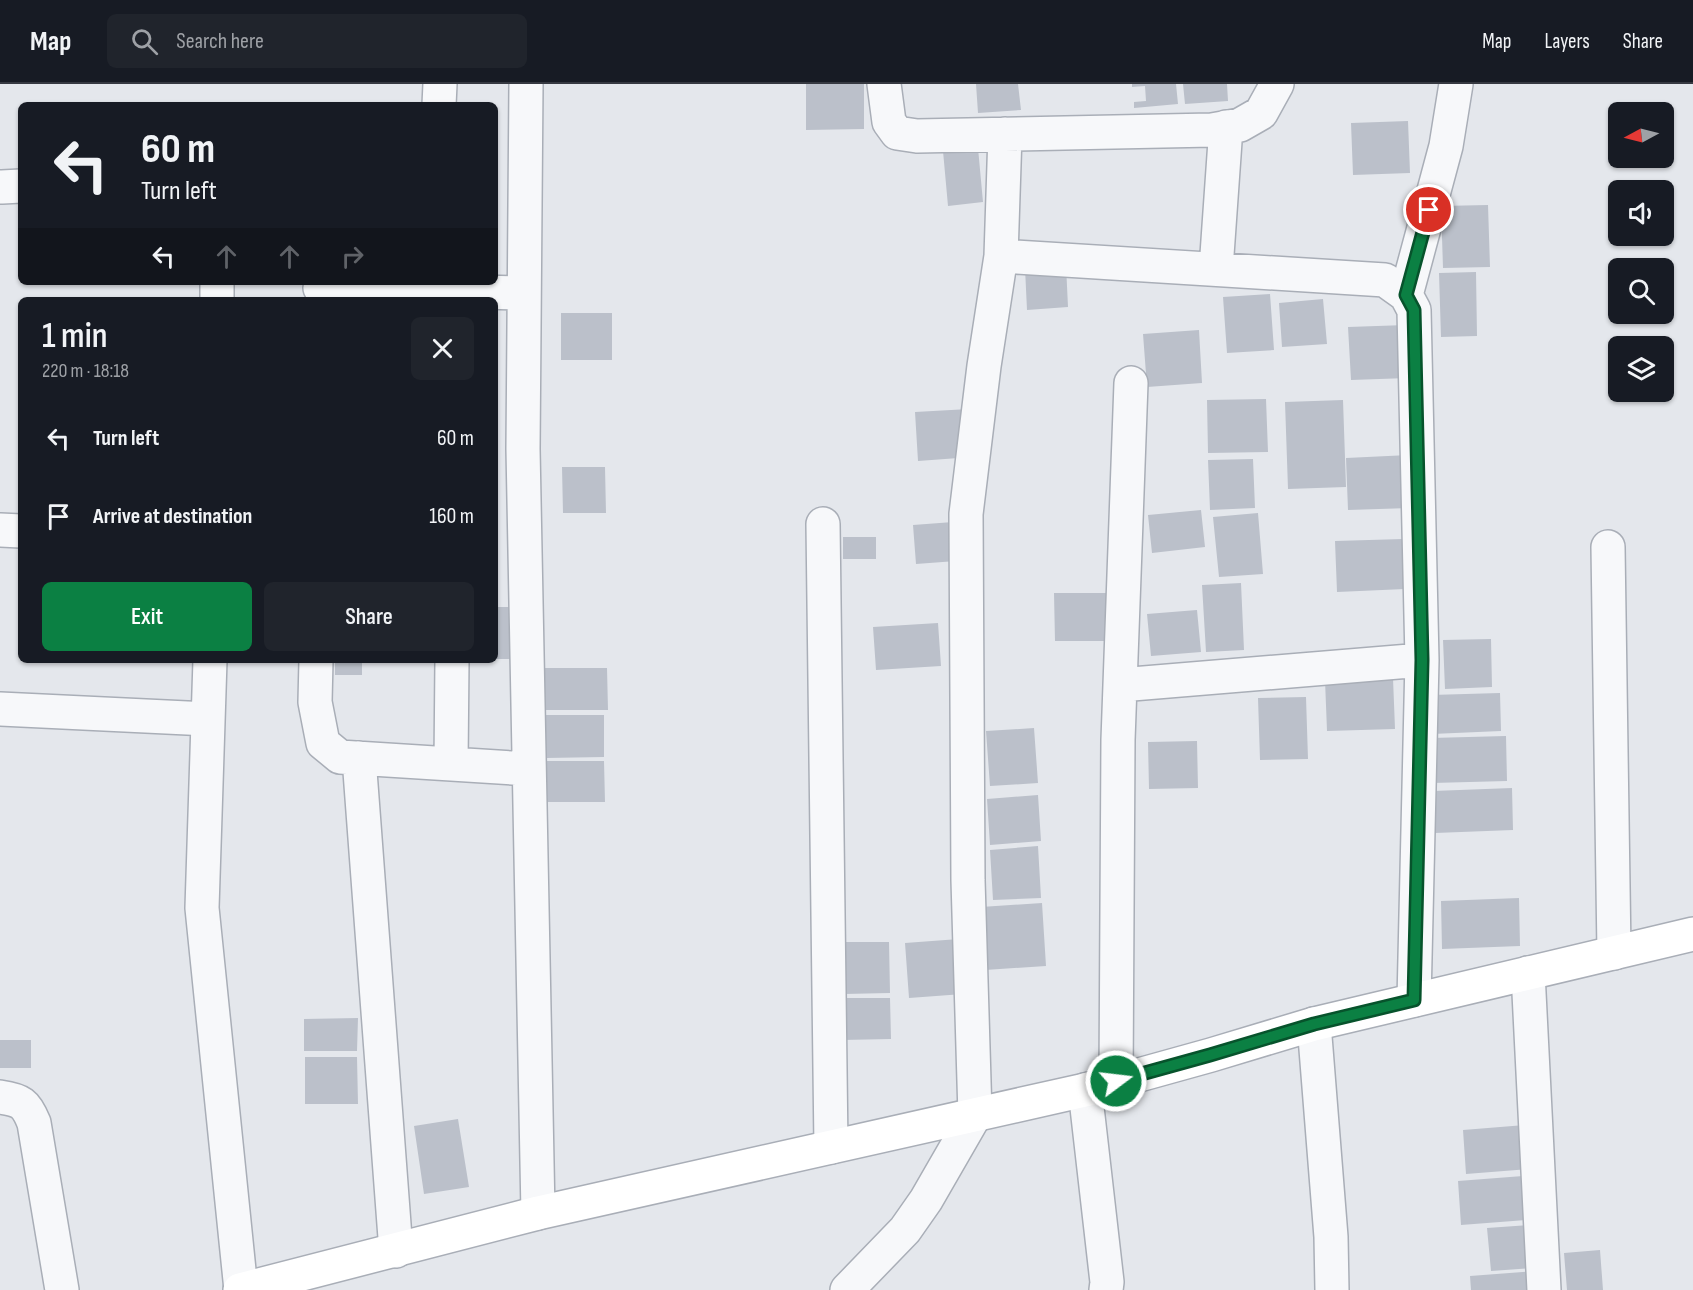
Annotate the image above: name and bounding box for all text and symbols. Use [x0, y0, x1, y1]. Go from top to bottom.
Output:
search box [107, 14, 527, 68]
text: Map [30, 25, 71, 58]
icon: search [128, 25, 161, 58]
text: Search here [176, 28, 264, 55]
text: Map [1482, 29, 1511, 54]
text: Layers [1544, 29, 1590, 54]
text: Share [1623, 29, 1663, 54]
north arrow [1608, 102, 1674, 168]
map controls [1608, 102, 1674, 402]
text: 60 m [141, 124, 215, 175]
icon: left [42, 126, 120, 204]
text: Turn left [141, 175, 217, 207]
button: sound [1608, 180, 1674, 246]
pin [1403, 184, 1454, 235]
icon: arrive [1412, 193, 1445, 226]
icon: left [147, 240, 180, 273]
icon: ahead [210, 240, 243, 273]
icon: ahead [273, 240, 306, 273]
icon: right [336, 240, 369, 273]
button: search [1608, 258, 1674, 324]
text: 1 min [42, 315, 107, 358]
button: close [411, 317, 474, 380]
button: layers [1608, 336, 1674, 402]
text: 220 m · 18:18 [42, 359, 129, 383]
icon: left [42, 422, 75, 455]
text: Turn left [93, 425, 159, 452]
text: 60 m [437, 425, 474, 452]
icon: arrive [42, 500, 75, 533]
text: Arrive at destination [93, 503, 252, 530]
text: 160 m [429, 503, 474, 530]
button: Exit [42, 582, 252, 651]
button: Share [264, 582, 474, 651]
position arrow [1084, 1049, 1148, 1113]

